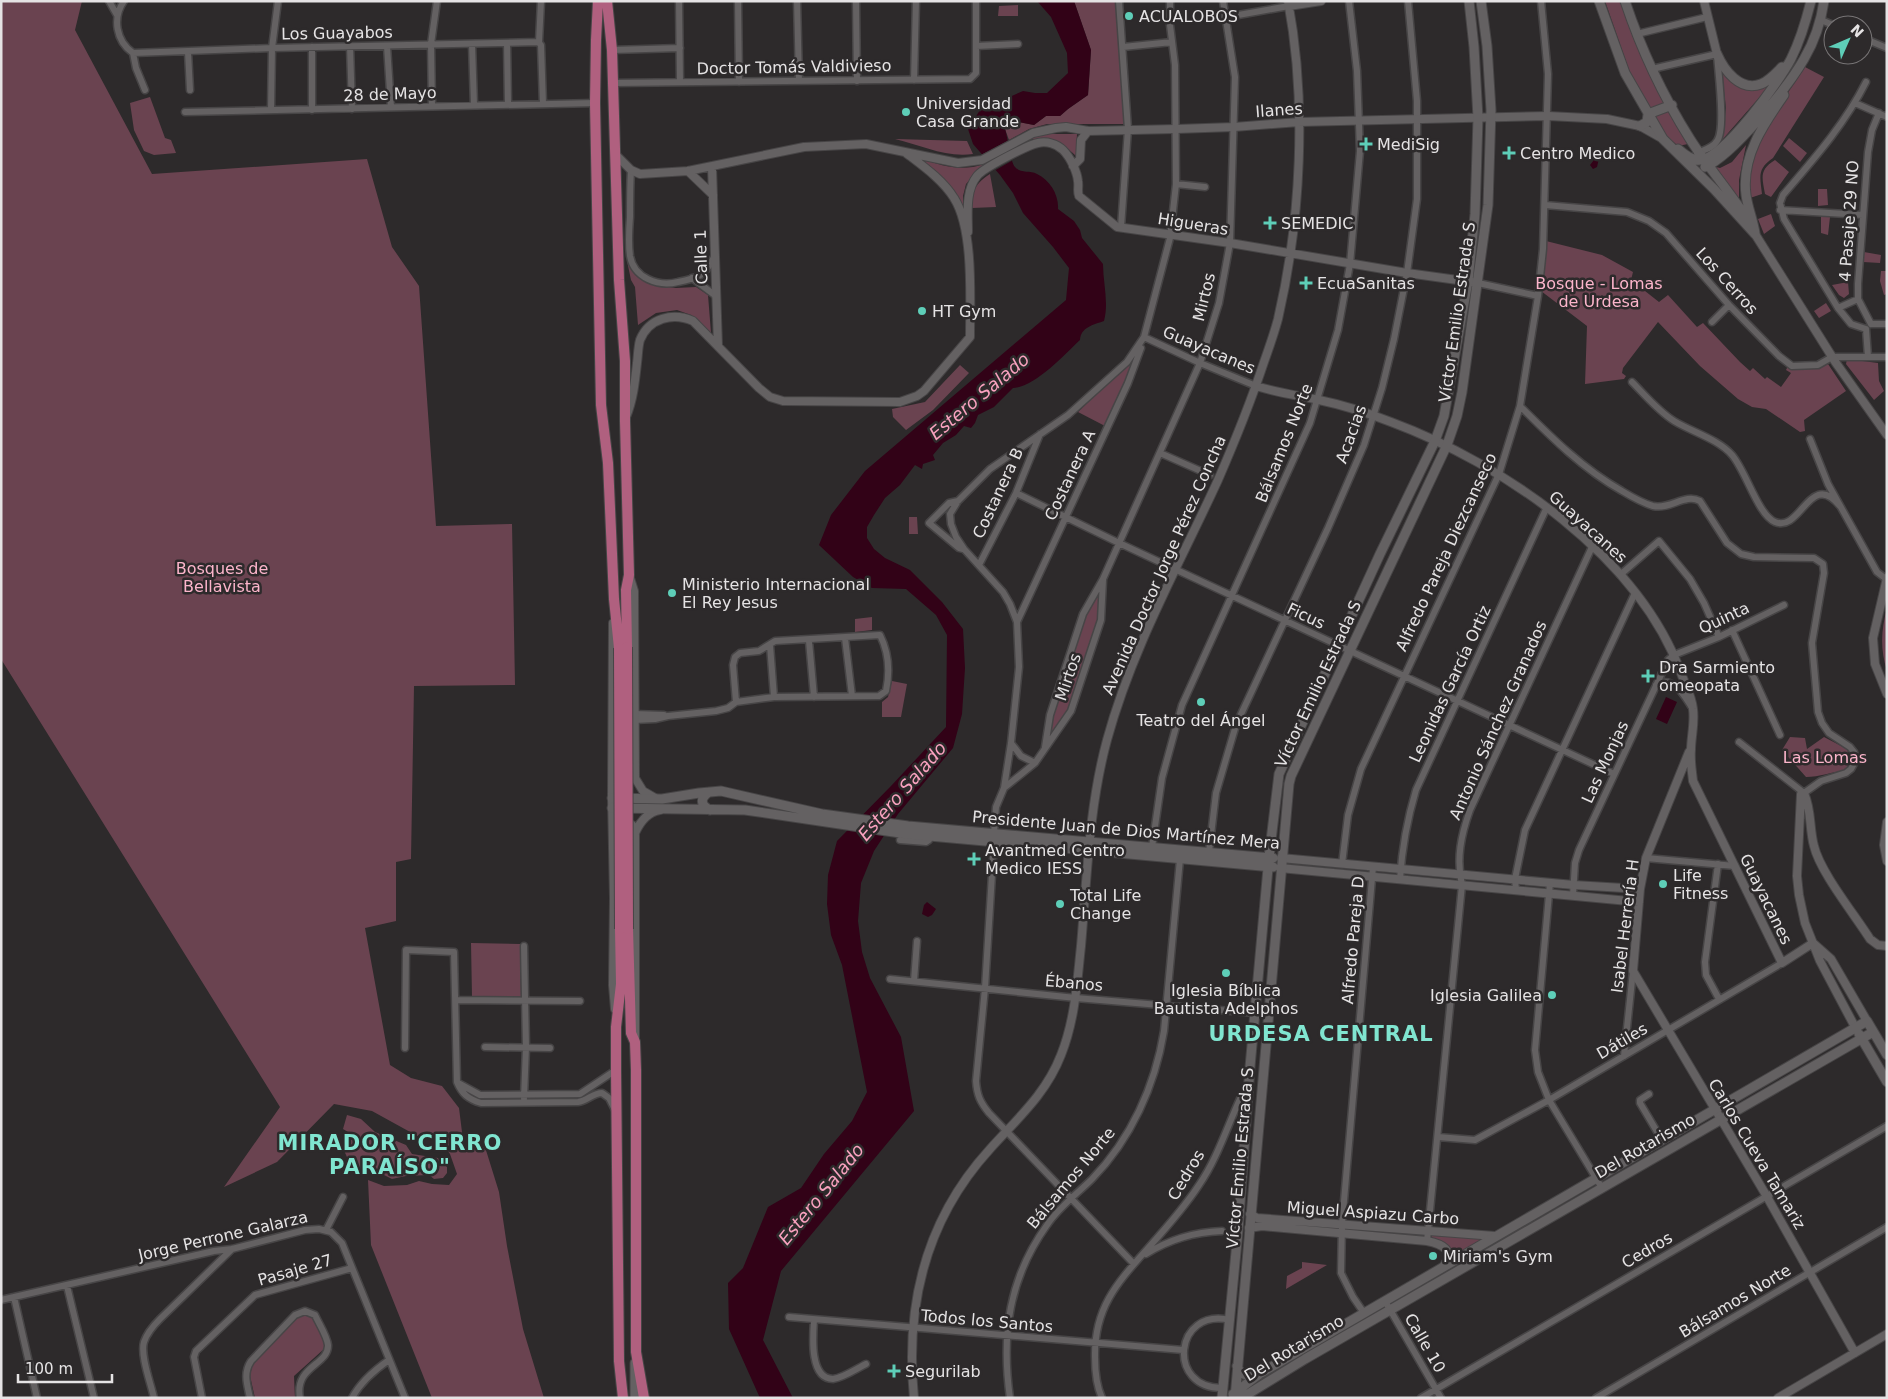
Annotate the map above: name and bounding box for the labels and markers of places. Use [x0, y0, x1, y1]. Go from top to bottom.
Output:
place label: ACUALOBOS [1139, 7, 1238, 26]
marker: ACUALOBOS [1123, 10, 1135, 22]
place label: Universidad Casa Grande [916, 94, 1019, 131]
marker: Universidad Casa Grande [900, 106, 912, 118]
place label: MediSig [1377, 135, 1440, 154]
marker: MediSig [1359, 137, 1373, 151]
place label: Centro Medico [1520, 144, 1635, 163]
marker: Centro Medico [1502, 146, 1516, 160]
place label: SEMEDIC [1281, 214, 1353, 233]
marker: SEMEDIC [1263, 216, 1277, 230]
place label: EcuaSanitas [1317, 274, 1415, 293]
marker: EcuaSanitas [1299, 276, 1313, 290]
place label: HT Gym [932, 302, 996, 321]
marker: HT Gym [916, 305, 928, 317]
place label: Ministerio Internacional El Rey Jesus [682, 575, 870, 612]
marker: Ministerio Internacional El Rey Jesus [666, 587, 678, 599]
place label: Dra Sarmiento omeopata [1659, 658, 1775, 695]
marker: Dra Sarmiento omeopata [1641, 669, 1655, 683]
marker: Teatro del Ángel [1195, 696, 1207, 708]
place label: Teatro del Ángel [1135, 711, 1266, 730]
place label: Avantmed Centro Medico IESS [985, 841, 1125, 878]
marker: Avantmed Centro Medico IESS [967, 852, 981, 866]
place label: Life Fitness [1673, 866, 1728, 903]
marker: Life Fitness [1657, 878, 1669, 890]
place label: Total Life Change [1069, 886, 1141, 923]
marker: Total Life Change [1054, 898, 1066, 910]
marker: Iglesia Bíblica Bautista Adelphos [1220, 967, 1232, 979]
place label: Iglesia Bíblica Bautista Adelphos [1154, 981, 1298, 1018]
place label: Iglesia Galilea [1430, 986, 1542, 1005]
marker: Iglesia Galilea [1546, 989, 1558, 1001]
place label: Miriam's Gym [1443, 1247, 1553, 1266]
marker: Miriam's Gym [1427, 1250, 1439, 1262]
place label: Segurilab [905, 1362, 981, 1381]
marker: Segurilab [887, 1364, 901, 1378]

